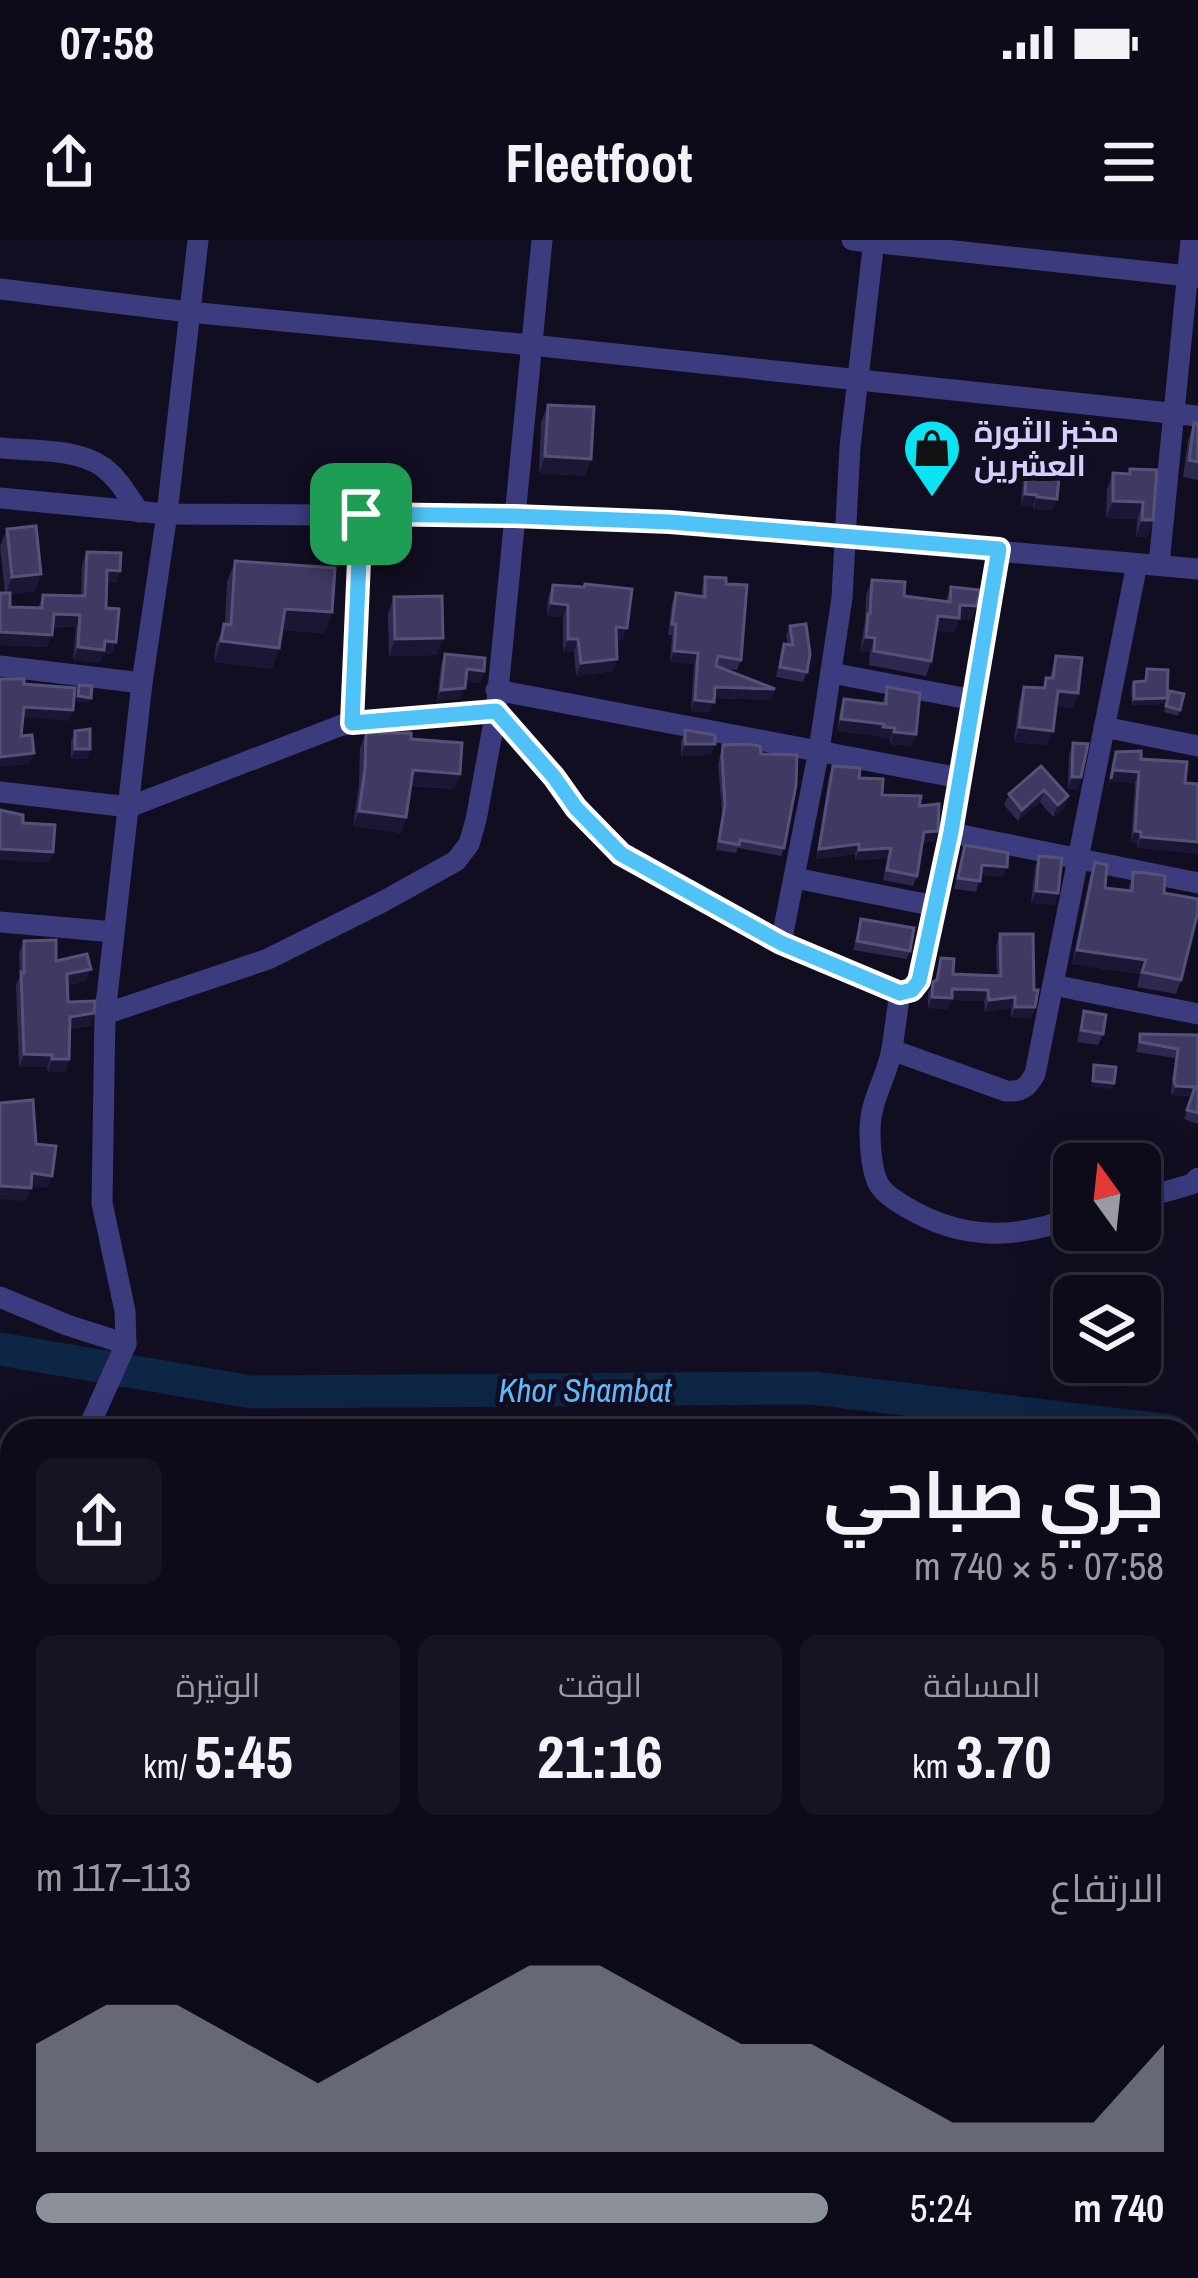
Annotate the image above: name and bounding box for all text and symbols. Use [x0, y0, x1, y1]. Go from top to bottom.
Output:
text: 07:58 [60, 12, 154, 73]
text: Fleetfoot [506, 126, 692, 199]
icon: share [36, 129, 102, 195]
icon: menu [1096, 129, 1162, 195]
place label: مخبز الثورة العشرين [974, 411, 1119, 485]
shop icon: مخبز الثورة العشرين [901, 417, 963, 499]
pin [310, 463, 412, 565]
icon: arrive [328, 481, 394, 547]
north arrow [1053, 1143, 1161, 1251]
map controls [1053, 1143, 1161, 1383]
button: layers [1053, 1275, 1161, 1383]
water label: Khor Shambat [499, 1368, 673, 1412]
text: جري صباحي [824, 1450, 1164, 1539]
button: share [36, 1458, 162, 1584]
text: 07:58 · 5 × 740 m [914, 1540, 1164, 1592]
text: الوتيرة [176, 1663, 260, 1707]
text: الوقت [558, 1663, 642, 1707]
text: المسافة [923, 1663, 1041, 1707]
text: 5:45 [194, 1716, 293, 1797]
text: 21:16 [537, 1716, 663, 1797]
text: 3.70 [956, 1716, 1052, 1797]
text: /km [143, 1744, 194, 1788]
text: km [912, 1744, 956, 1788]
text: 113–117 m [36, 1851, 191, 1903]
text: الارتفاع [1050, 1862, 1164, 1914]
text: 5:24 [910, 2182, 972, 2234]
text: 740 m [1073, 2182, 1164, 2234]

